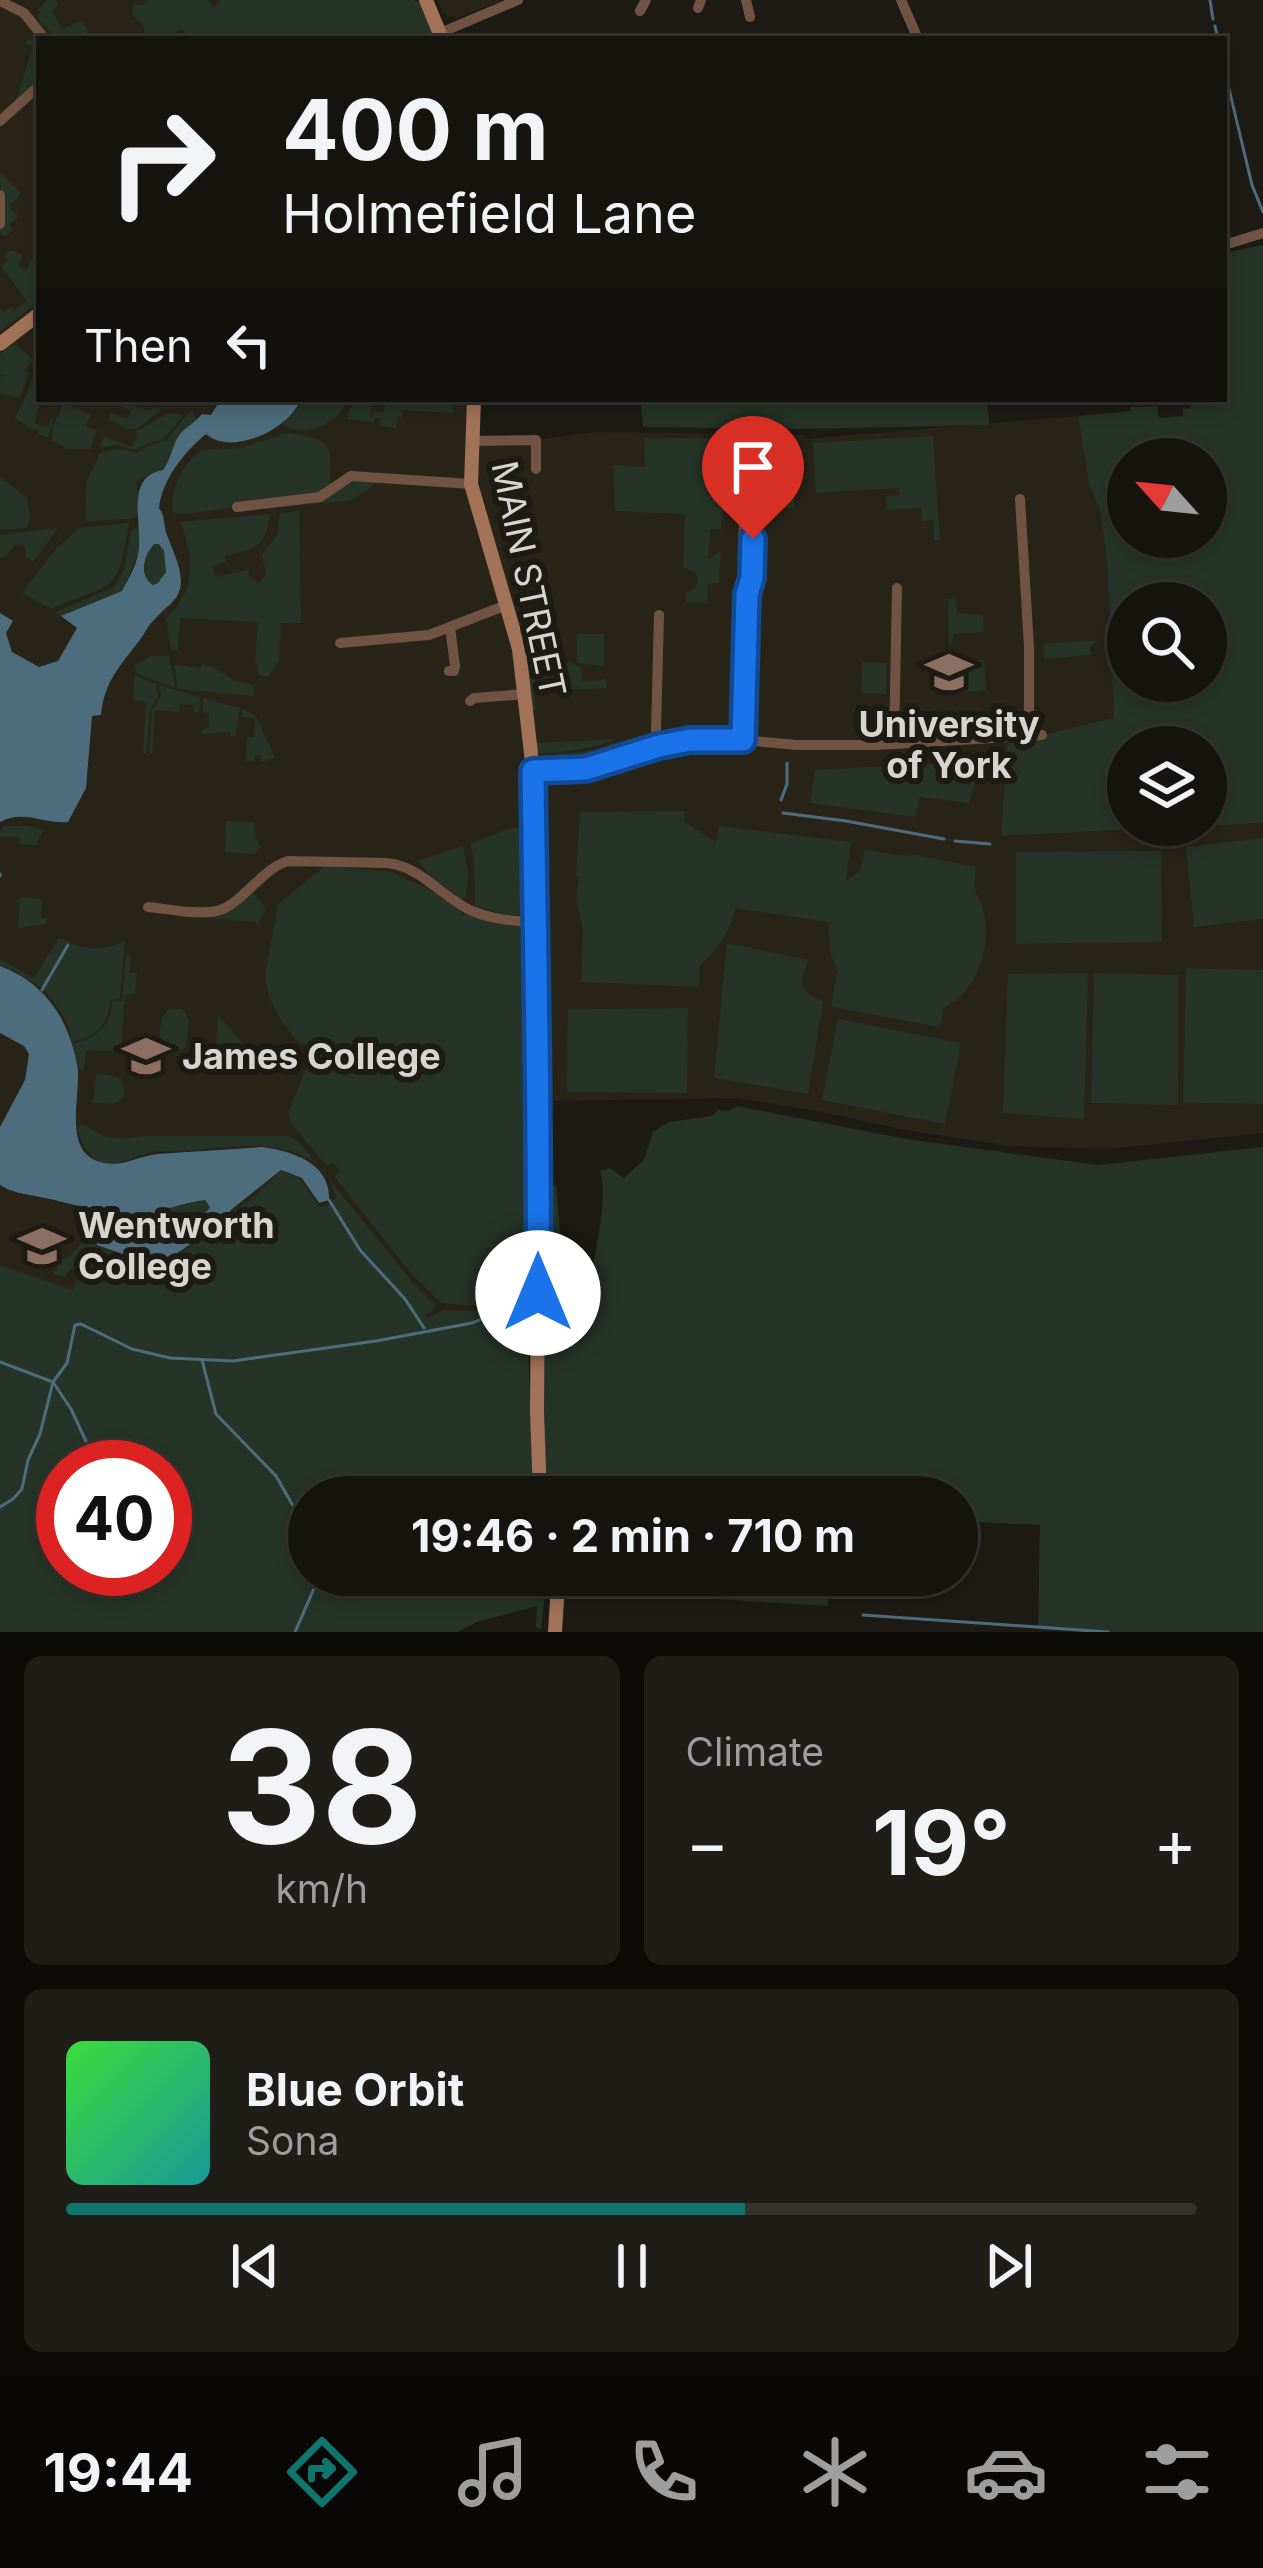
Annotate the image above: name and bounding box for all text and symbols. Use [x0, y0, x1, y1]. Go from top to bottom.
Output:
text: 400 m [282, 79, 549, 180]
icon: right [84, 84, 240, 240]
text: Holmefield Lane [282, 181, 697, 246]
icon: left [216, 312, 282, 378]
text: Then [84, 318, 192, 373]
pin [702, 416, 804, 539]
icon: arrive [720, 434, 786, 500]
north arrow [1107, 438, 1227, 558]
map controls [1107, 438, 1227, 846]
street label: MAIN STREET [483, 457, 575, 701]
button: search [1107, 582, 1227, 702]
school or university icon: University of York [924, 647, 974, 697]
place label: University of York [858, 702, 1040, 787]
button: layers [1107, 726, 1227, 846]
school or university icon: James College [121, 1031, 171, 1081]
place label: James College [182, 1034, 441, 1078]
place label: Wentworth College [78, 1203, 275, 1288]
school or university icon: Wentworth College [17, 1221, 67, 1271]
position arrow [475, 1230, 601, 1356]
speed limit sign: 40 [36, 1440, 192, 1596]
text: 19:46 · 2 min · 710 m [411, 1508, 855, 1563]
text: 38 [221, 1692, 423, 1881]
text: Climate [686, 1728, 824, 1775]
text: 19° [872, 1788, 1011, 1897]
text: − [686, 1803, 729, 1883]
text: + [1153, 1803, 1197, 1883]
text: km/h [275, 1865, 368, 1912]
text: Blue Orbit [246, 2062, 464, 2117]
text: Sona [246, 2117, 339, 2164]
icon: previous [222, 2233, 288, 2299]
icon: pause [599, 2233, 665, 2299]
icon: next [976, 2233, 1042, 2299]
icon: directions [280, 2430, 364, 2514]
icon: music [451, 2430, 535, 2514]
icon: phone [622, 2430, 706, 2514]
icon: climate [793, 2430, 877, 2514]
icon: car [964, 2430, 1048, 2514]
icon: filters [1135, 2430, 1219, 2514]
text: 19:44 [44, 2440, 193, 2505]

